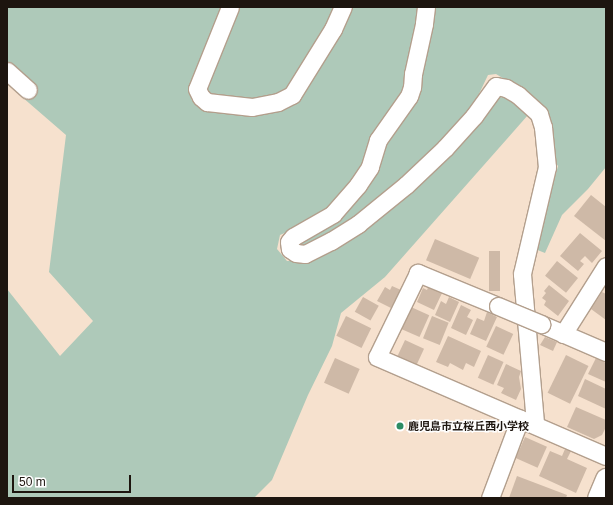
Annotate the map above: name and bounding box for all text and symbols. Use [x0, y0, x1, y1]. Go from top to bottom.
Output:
place label: 鹿児島市立桜丘西小学校 [408, 419, 529, 433]
marker: 鹿児島市立桜丘西小学校 [395, 421, 405, 431]
scale bar [14, 467, 133, 493]
text: 50 m [19, 475, 46, 489]

